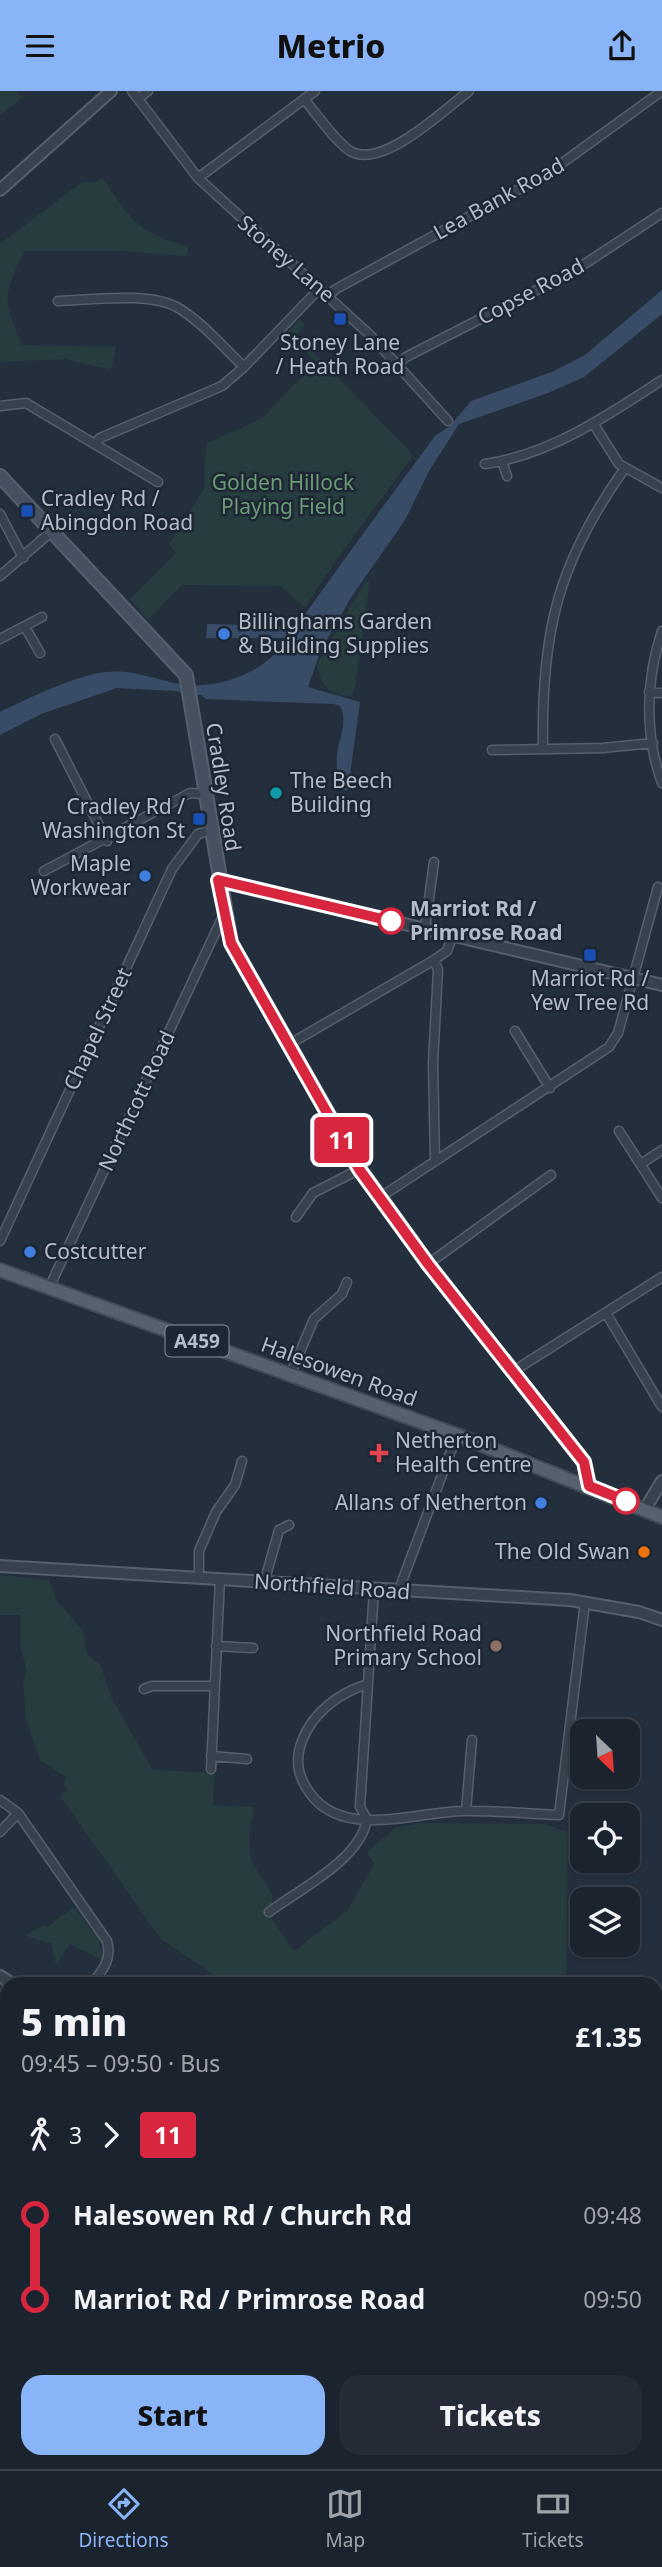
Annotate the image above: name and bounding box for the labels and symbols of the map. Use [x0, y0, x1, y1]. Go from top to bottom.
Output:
street label: Lea Bank Road [428, 151, 569, 246]
street label: Stoney Lane [232, 208, 341, 308]
street label: Copse Road [472, 251, 589, 331]
marker: Stoney Lane / Heath Road [332, 311, 348, 327]
place label: Stoney Lane / Heath Road [276, 328, 404, 380]
park label: Golden Hillock Playing Field [212, 468, 355, 520]
place label: Cradley Rd / Abingdon Road [41, 484, 193, 536]
marker: Cradley Rd / Abingdon Road [19, 503, 35, 519]
place label: Billinghams Garden & Building Supplies [238, 607, 432, 659]
marker: Billinghams Garden & Building Supplies [216, 626, 232, 642]
street label: Cradley Road [200, 721, 248, 853]
place label: The Beech Building [290, 766, 392, 818]
marker: The Beech Building [268, 785, 284, 801]
place label: Cradley Rd / Washington St [42, 792, 185, 844]
marker: Cradley Rd / Washington St [191, 811, 207, 827]
place label: Maple Workwear [30, 849, 131, 901]
marker: Maple Workwear [137, 868, 153, 884]
place label: Marriot Rd / Primrose Road [410, 894, 563, 946]
marker: Marriot Rd / Primrose Road [378, 908, 404, 934]
marker: Marriot Rd / Yew Tree Rd [582, 947, 598, 963]
street label: Chapel Street [56, 962, 138, 1094]
place label: Marriot Rd / Yew Tree Rd [531, 964, 649, 1016]
street label: Northcott Road [91, 1026, 181, 1175]
line badge: 11 [310, 1117, 374, 1163]
place label: Costcutter [44, 1237, 147, 1265]
marker: Costcutter [22, 1244, 38, 1260]
road number: A459 [166, 1325, 228, 1357]
street label: Halesowen Road [257, 1330, 421, 1412]
place label: Netherton Health Centre [395, 1426, 531, 1478]
marker: Netherton Health Centre [369, 1443, 389, 1463]
place label: Allans of Netherton [335, 1488, 527, 1516]
unlabelled marker [613, 1488, 639, 1514]
marker: Allans of Netherton [533, 1495, 549, 1511]
place label: The Old Swan [495, 1537, 630, 1565]
marker: The Old Swan [636, 1544, 652, 1560]
street label: Northfield Road [253, 1567, 411, 1605]
place label: Northfield Road Primary School [325, 1619, 482, 1671]
marker: Northfield Road Primary School [488, 1638, 504, 1654]
north arrow [570, 1719, 640, 1789]

